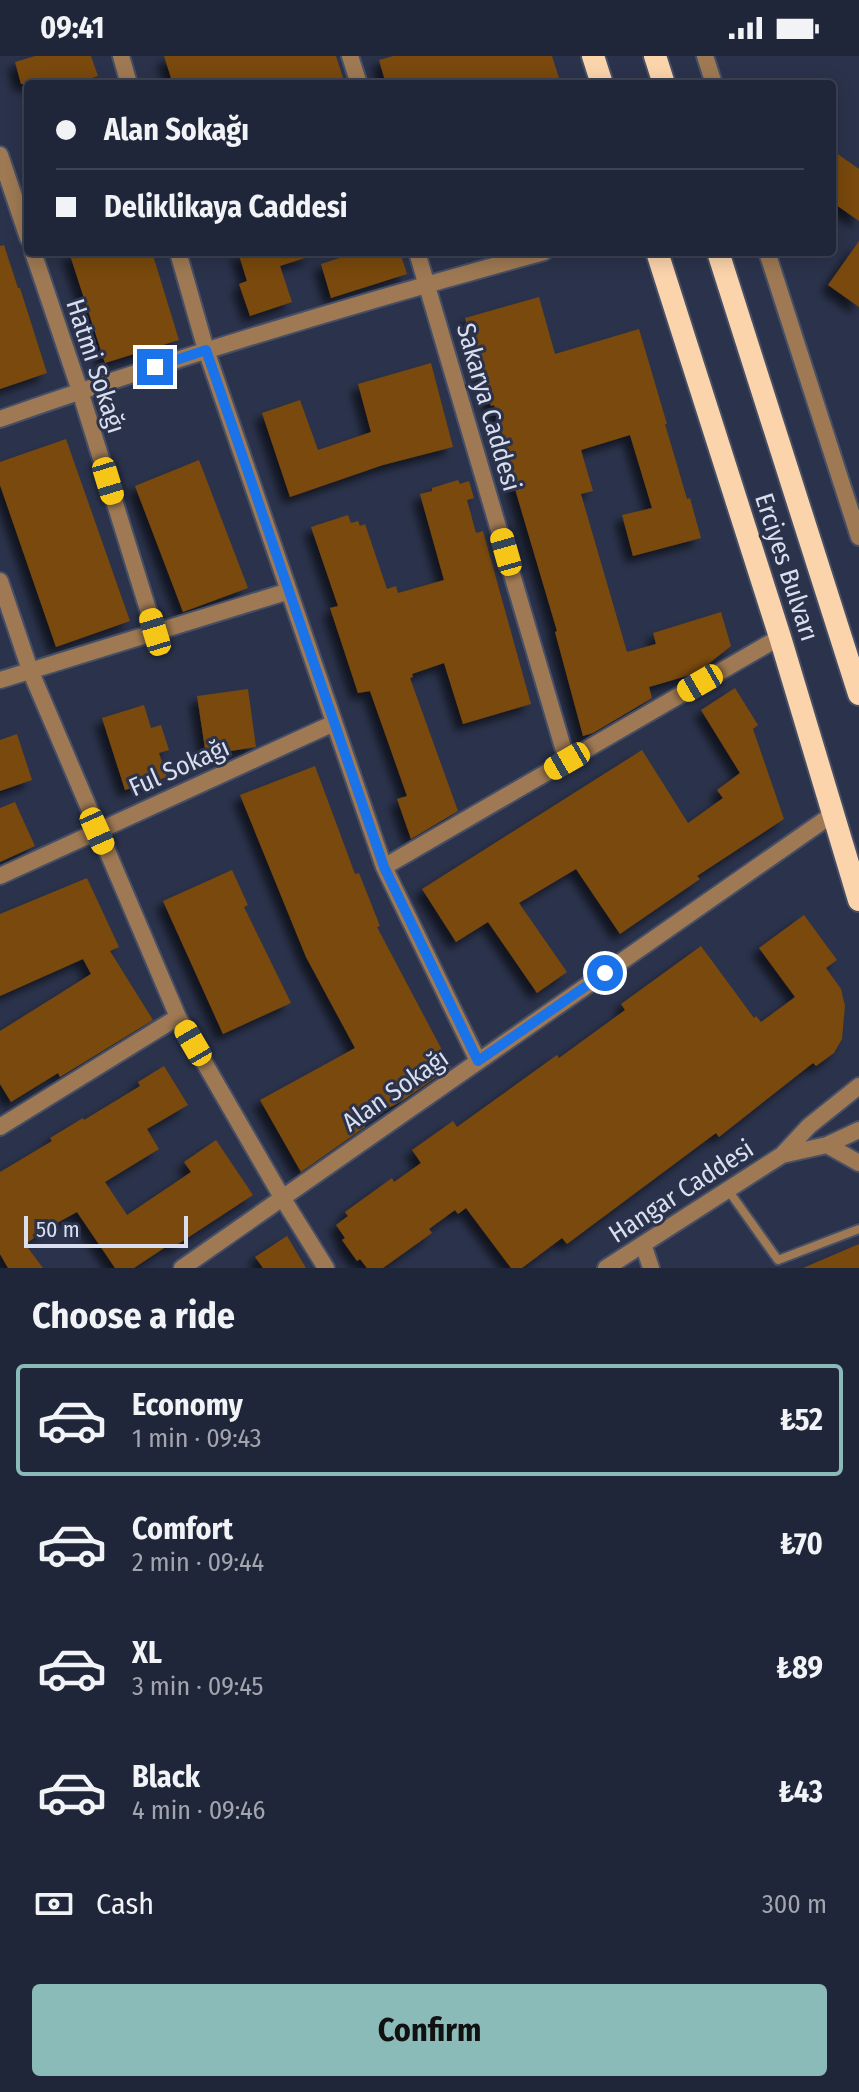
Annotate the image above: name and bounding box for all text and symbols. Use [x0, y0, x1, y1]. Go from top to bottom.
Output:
text: 09:41 [40, 10, 104, 46]
text: Alan Sokağı [104, 112, 249, 148]
text: Deliklikaya Caddesi [104, 189, 348, 225]
street label: Hatmi Sokağı [59, 295, 132, 437]
street label: Sakarya Caddesi [450, 320, 527, 495]
route end [137, 349, 173, 385]
car [90, 455, 126, 507]
street label: Erciyes Bulvarı [748, 489, 825, 645]
car [488, 526, 524, 578]
car [137, 606, 173, 658]
car [673, 661, 727, 705]
street label: Ful Sokağı [124, 732, 234, 803]
car [540, 739, 594, 783]
car [76, 804, 118, 858]
route start [587, 955, 623, 991]
car [171, 1016, 215, 1070]
street label: Alan Sokağı [336, 1043, 454, 1138]
street label: Hangar Caddesi [603, 1133, 759, 1250]
scale bar [24, 1212, 188, 1248]
text: 50 m [36, 1216, 80, 1243]
text: Choose a ride [32, 1294, 235, 1338]
icon: car [36, 1384, 108, 1456]
text: Economy [132, 1387, 243, 1423]
text: ₺52 [780, 1402, 823, 1438]
text: 1 min · 09:43 [132, 1423, 262, 1454]
icon: car [36, 1508, 108, 1580]
text: Comfort [132, 1511, 233, 1547]
text: ₺70 [780, 1526, 823, 1562]
text: 2 min · 09:44 [132, 1547, 264, 1578]
icon: car [36, 1632, 108, 1704]
text: XL [132, 1635, 162, 1671]
text: ₺89 [776, 1650, 823, 1686]
text: 3 min · 09:45 [132, 1671, 263, 1702]
icon: car [36, 1756, 108, 1828]
text: Black [132, 1759, 200, 1795]
text: ₺43 [778, 1774, 823, 1810]
text: 4 min · 09:46 [132, 1795, 266, 1826]
icon: cash [32, 1882, 76, 1926]
text: Cash [96, 1886, 154, 1922]
text: 300 m [762, 1889, 827, 1920]
button: Confirm [32, 1984, 827, 2076]

